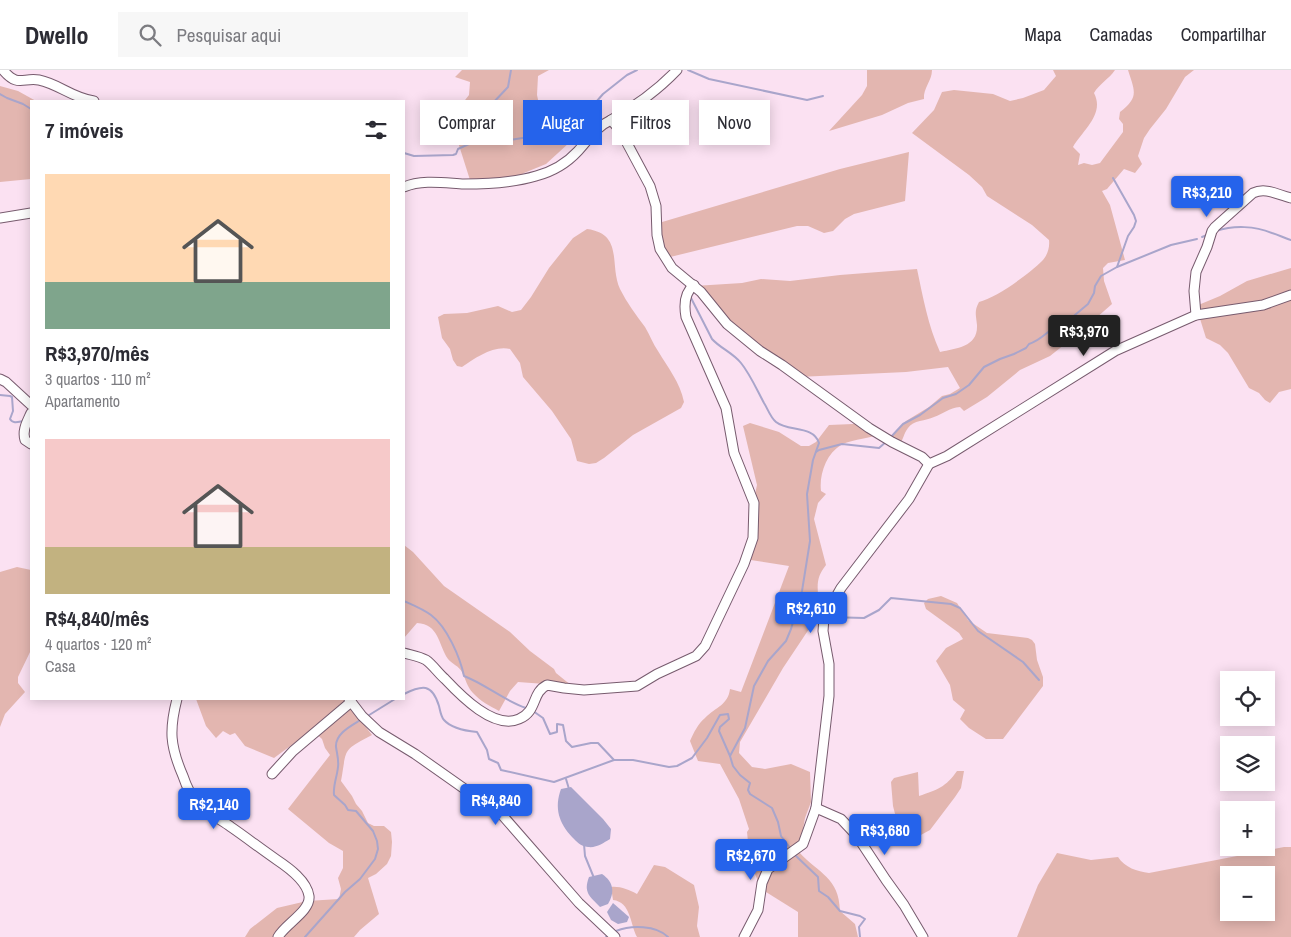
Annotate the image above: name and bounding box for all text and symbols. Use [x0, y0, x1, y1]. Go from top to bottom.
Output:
search box [118, 12, 468, 57]
text: Dwello [25, 19, 88, 51]
icon: search [136, 21, 164, 49]
text: Pesquisar aqui [176, 22, 281, 48]
text: Mapa [1025, 22, 1062, 47]
text: Camadas [1090, 22, 1153, 47]
text: Compartilhar [1181, 22, 1266, 47]
chip: Comprar [420, 100, 513, 145]
chip: Alugar [523, 100, 602, 145]
chip: Filtros [612, 100, 689, 145]
chip: Novo [699, 100, 770, 145]
text: 7 imóveis [45, 116, 124, 145]
icon: filters [362, 116, 390, 144]
pin: R$3,210 [1161, 176, 1253, 218]
text: R$3,210 [1182, 181, 1232, 203]
icon: home [173, 206, 263, 296]
pin: R$3,970 [1038, 314, 1130, 357]
text: R$3,970 [1059, 320, 1109, 342]
text: R$3,970/mês [45, 339, 149, 368]
text: 3 quartos · 110 m² [45, 368, 151, 390]
text: Apartamento [45, 390, 120, 412]
icon: home [173, 471, 263, 561]
pin: R$2,610 [765, 592, 857, 634]
text: R$2,610 [786, 597, 836, 619]
text: R$4,840/mês [45, 604, 149, 633]
text: 4 quartos · 120 m² [45, 633, 151, 655]
text: Casa [45, 655, 76, 677]
map controls [1220, 671, 1275, 921]
button: locate [1220, 671, 1275, 726]
button: layers [1220, 736, 1275, 791]
pin: R$4,840 [450, 784, 542, 826]
pin: R$2,140 [168, 788, 260, 830]
text: R$4,840 [471, 789, 521, 811]
text: R$2,140 [189, 793, 239, 815]
button: + [1220, 801, 1275, 856]
pin: R$3,680 [839, 814, 931, 856]
text: R$3,680 [860, 819, 910, 841]
pin: R$2,670 [705, 838, 797, 881]
text: R$2,670 [726, 844, 776, 866]
button: − [1220, 866, 1275, 921]

